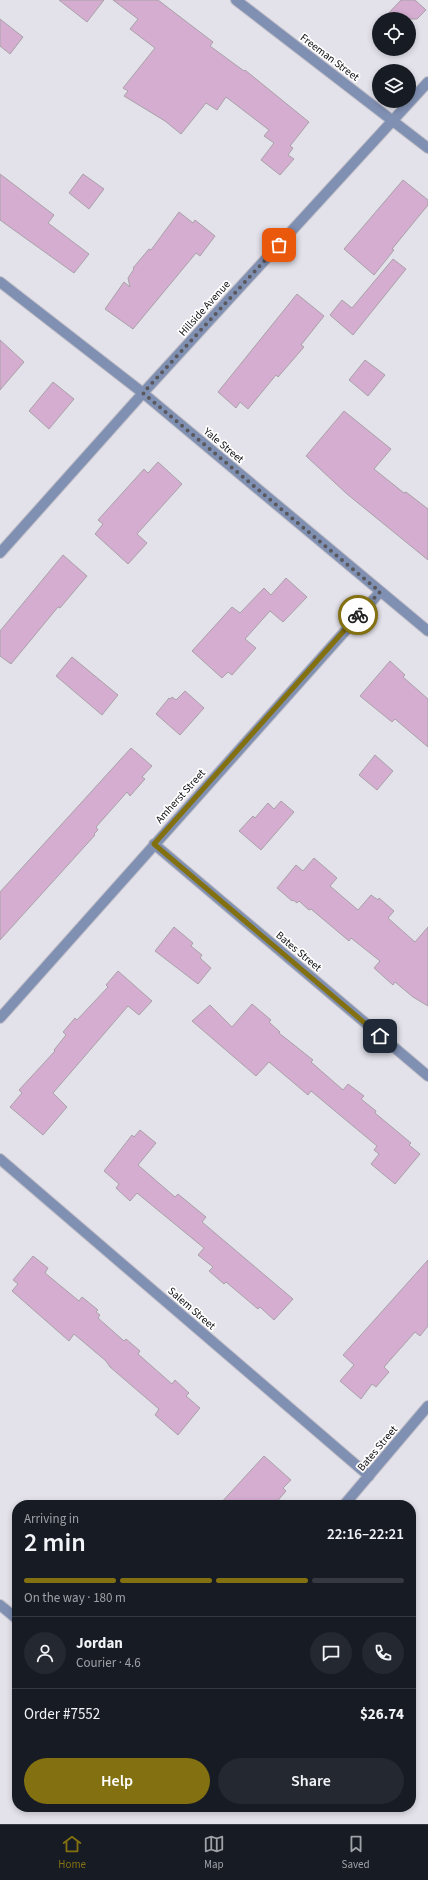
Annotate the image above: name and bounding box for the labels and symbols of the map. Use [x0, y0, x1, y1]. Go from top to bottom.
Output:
street label: Freeman Street [297, 30, 362, 85]
pin [262, 228, 296, 262]
street label: Hillside Avenue [175, 277, 234, 340]
street label: Yale Street [200, 424, 247, 467]
courier [338, 595, 378, 635]
street label: Amherst Street [152, 766, 209, 827]
street label: Bates Street [273, 928, 325, 975]
pin [363, 1019, 397, 1053]
street label: Salem Street [165, 1284, 219, 1333]
street label: Bates Street [354, 1422, 401, 1474]

